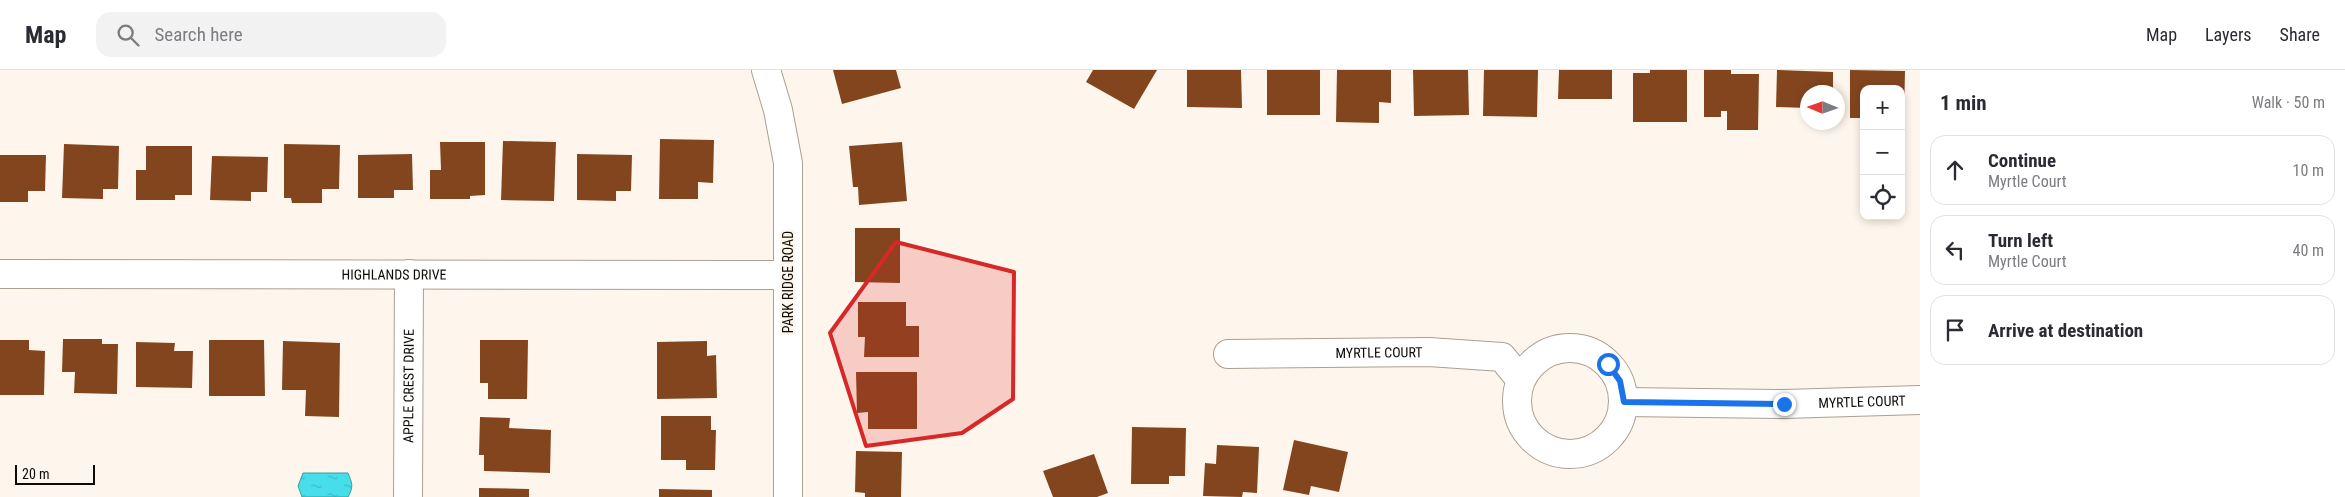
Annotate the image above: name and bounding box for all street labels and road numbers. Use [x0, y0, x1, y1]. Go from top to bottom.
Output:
street label: PARK RIDGE ROAD [780, 231, 796, 333]
street label: HIGHLANDS DRIVE [342, 266, 447, 283]
street label: APPLE CREST DRIVE [400, 329, 417, 443]
street label: MYRTLE COURT [1335, 344, 1423, 361]
street label: MYRTLE COURT [1818, 392, 1906, 411]

